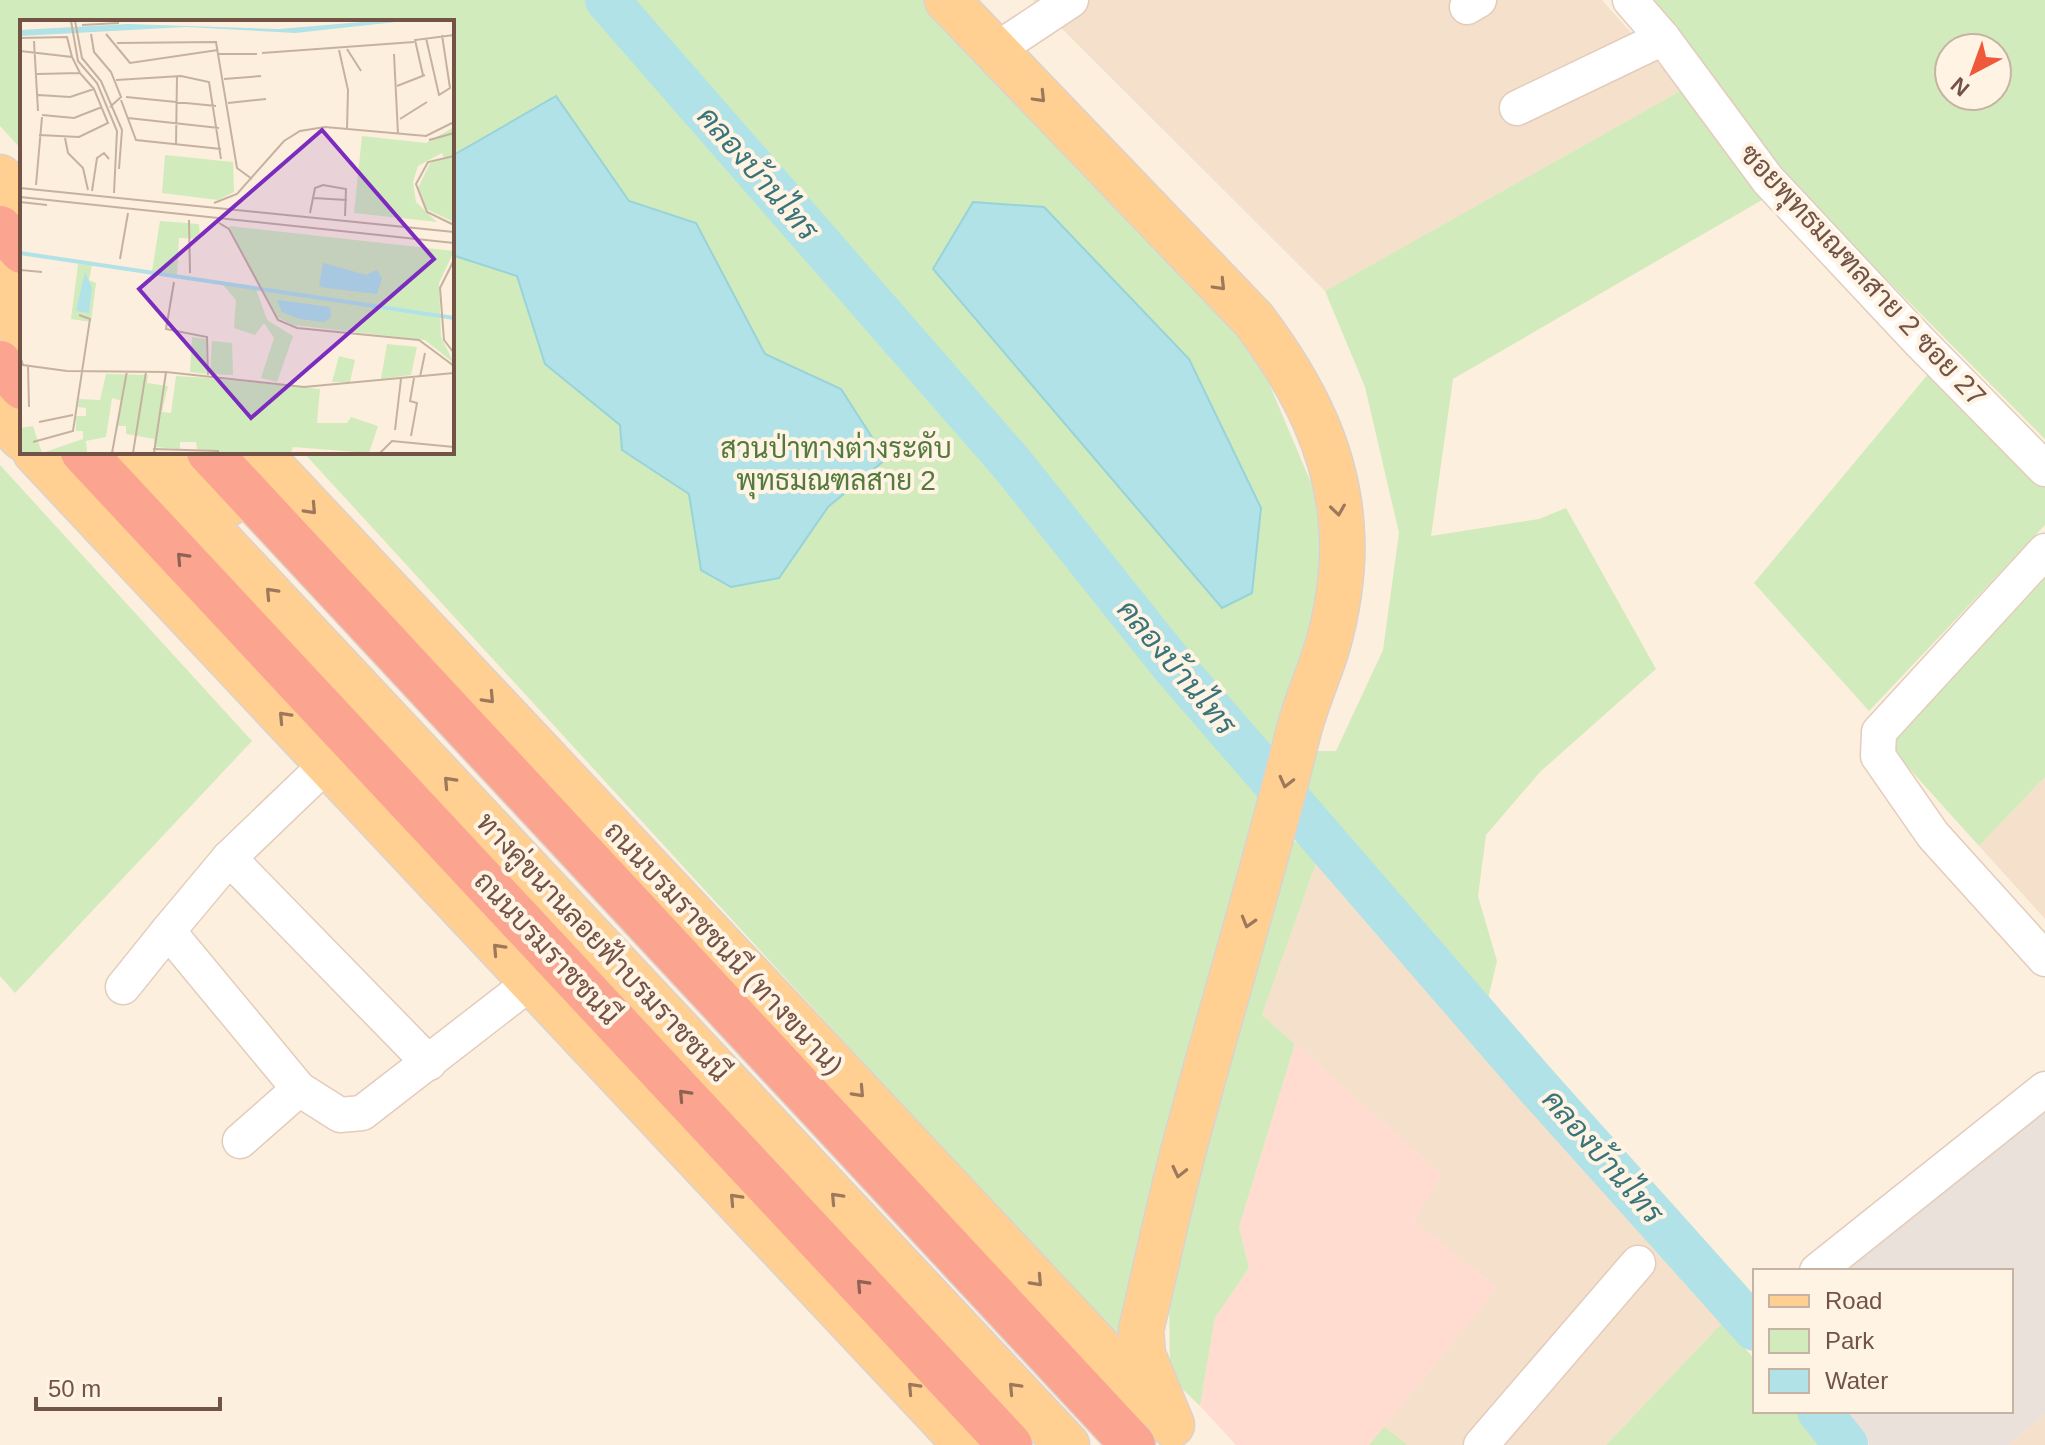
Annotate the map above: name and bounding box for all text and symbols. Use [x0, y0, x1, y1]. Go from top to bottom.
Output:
inset map [20, 20, 454, 454]
north arrow [1933, 32, 2013, 112]
text: N [1946, 72, 1974, 101]
one-way arrow [1031, 87, 1045, 102]
water label: คลองบ้านไทร [691, 98, 828, 247]
street label: ซอยพุทธมณฑลสาย 2 ซอย 27 [1731, 138, 1992, 415]
one-way arrow [1210, 275, 1224, 290]
park label: สวนป่าทางต่างระดับ พุทธมณฑลสาย 2 [720, 430, 952, 500]
one-way arrow [302, 500, 317, 514]
one-way arrow [1329, 503, 1346, 516]
one-way arrow [177, 552, 191, 567]
one-way arrow [265, 588, 280, 602]
water label: คลองบ้านไทร [1111, 591, 1246, 742]
one-way arrow [480, 689, 494, 704]
one-way arrow [278, 712, 293, 726]
one-way arrow [1278, 775, 1295, 788]
one-way arrow [444, 777, 459, 791]
street label: ทางคู่ขนานลอยฟ้าบรมราชชนนี [468, 804, 738, 1090]
street label: ถนนบรมราชชนนี (ทางขนาน) [599, 813, 852, 1081]
street label: ถนนบรมราชชนนี [468, 863, 628, 1031]
one-way arrow [1241, 915, 1257, 928]
one-way arrow [494, 943, 508, 958]
water label: คลองบ้านไทร [1536, 1081, 1673, 1230]
one-way arrow [850, 1083, 864, 1097]
one-way arrow [679, 1090, 693, 1105]
one-way arrow [1171, 1165, 1188, 1179]
one-way arrow [832, 1192, 846, 1207]
one-way arrow [730, 1193, 744, 1208]
legend [1753, 1269, 2013, 1413]
one-way arrow [1028, 1272, 1042, 1287]
one-way arrow [856, 1280, 871, 1294]
text: Road [1825, 1287, 1882, 1314]
text: Park [1825, 1327, 1875, 1354]
scale bar [36, 1361, 220, 1411]
text: Water [1825, 1367, 1888, 1394]
text: 50 m [48, 1375, 101, 1402]
one-way arrow [907, 1383, 922, 1397]
one-way arrow [1008, 1383, 1023, 1397]

